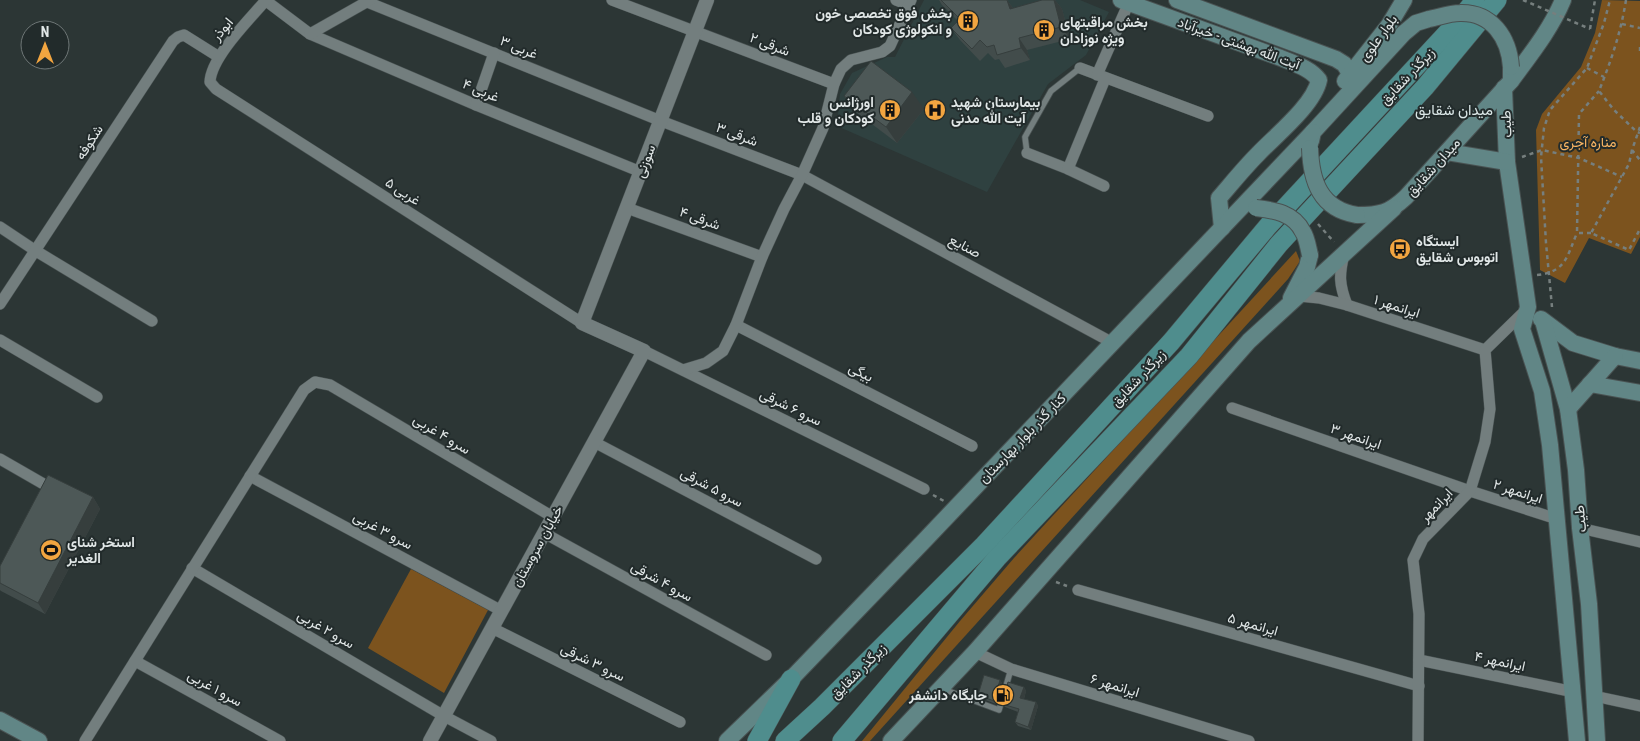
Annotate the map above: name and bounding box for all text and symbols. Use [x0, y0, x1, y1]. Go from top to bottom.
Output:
place label: بخش فوق تخصصی خون و انکولوژی کودکان [815, 5, 952, 38]
building icon: بخش فوق تخصصی خون و انکولوژی کودکان [956, 9, 980, 33]
street label: بلوار علوی [1356, 11, 1401, 65]
street label: آیت الله بهشتی - خیرآباد [1175, 13, 1304, 74]
street label: ابوذر [207, 14, 237, 45]
place label: بخش مراقبتهای ویژه نوزادان [1060, 14, 1148, 47]
building icon: بخش مراقبتهای ویژه نوزادان [1032, 18, 1056, 42]
north arrow [20, 20, 70, 70]
text: N [41, 24, 49, 40]
street label: شرقی ۲ [747, 29, 792, 60]
street label: غربی ۳ [497, 32, 540, 63]
street label: زیرگذر شقایق [1377, 44, 1438, 109]
street label: غربی ۴ [460, 75, 502, 106]
place label: اورژانس کودکان و قلب [797, 94, 874, 127]
place label: بیمارستان شهید آیت الله مدنی [951, 94, 1040, 127]
building icon: اورژانس کودکان و قلب [878, 98, 902, 122]
hospital icon: بیمارستان شهید آیت الله مدنی [923, 98, 947, 122]
district label: میدان شقایق [1415, 101, 1493, 120]
street label: طیب [1498, 110, 1515, 138]
street label: شرقی ۳ [714, 119, 760, 150]
street label: شکوفه [72, 122, 107, 163]
park label: مناره آجری [1559, 134, 1617, 151]
street label: میدان شقایق [1403, 135, 1464, 200]
street label: سوزنی [631, 142, 660, 180]
street label: غربی ۵ [382, 174, 423, 209]
street label: شرقی ۴ [677, 203, 723, 234]
street label: صنایع [945, 231, 984, 264]
place label: ایستگاه اتوبوس شقایق [1416, 233, 1498, 266]
bus stop icon: ایستگاه اتوبوس شقایق [1388, 237, 1412, 261]
street label: ایرانمهر ۱ [1372, 291, 1422, 322]
street label: زیرگذر شقایق [1108, 346, 1169, 411]
street label: بیگی [846, 359, 876, 386]
street label: سرو ۶ شرقی [757, 385, 824, 430]
street label: کنار گذر بلوار بهارستان [975, 390, 1070, 487]
street label: سرو ۴ غربی [410, 411, 473, 458]
street label: ایرانمهر ۳ [1328, 420, 1383, 453]
street label: سرو ۵ شرقی [678, 464, 746, 511]
street label: ایرانمهر ۲ [1491, 476, 1545, 507]
street label: ایرانمهر [1416, 485, 1456, 526]
street label: خیابان سروستان [508, 502, 567, 590]
street label: طیب [1571, 505, 1590, 533]
street label: سرو ۳ غربی [350, 508, 415, 553]
place label: استخر شنای الغدیر [66, 534, 135, 567]
sports icon: استخر شنای الغدیر [39, 538, 63, 562]
street label: سرو ۴ شرقی [628, 558, 696, 605]
street label: سرو ۲ غربی [294, 606, 357, 653]
street label: ایرانمهر ۵ [1226, 609, 1280, 640]
street label: سرو ۳ شرقی [558, 640, 628, 685]
street label: زیرگذر شقایق [827, 640, 890, 703]
street label: ایرانمهر ۴ [1473, 648, 1527, 675]
street label: سرو ۱ غربی [184, 667, 245, 710]
street label: ایرانمهر ۶ [1088, 670, 1141, 701]
fuel station icon: جایگاه دانشفر [991, 683, 1015, 707]
place label: جایگاه دانشفر [908, 687, 987, 704]

